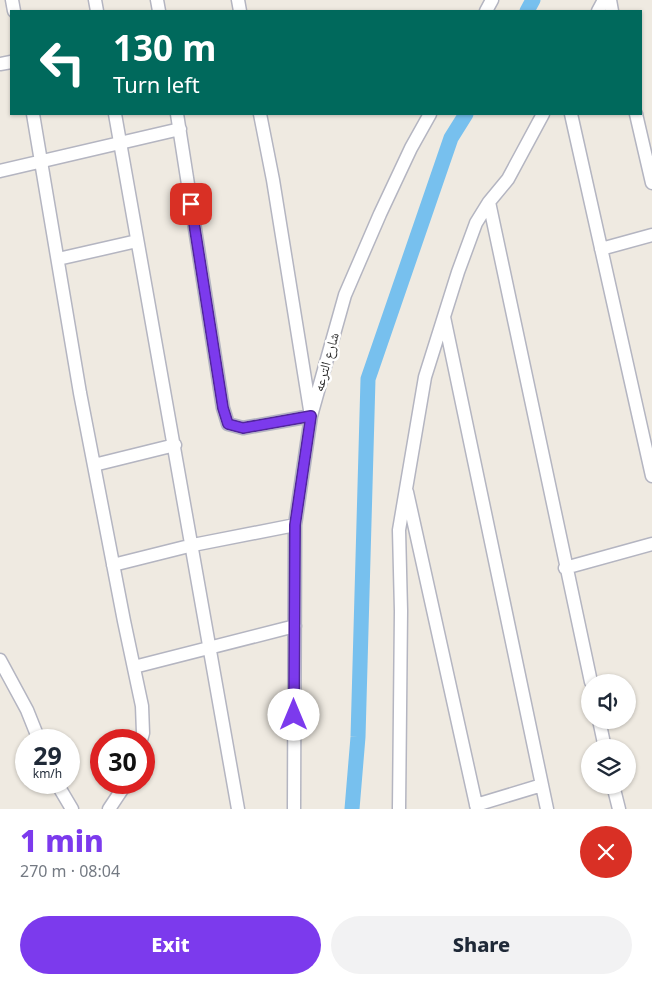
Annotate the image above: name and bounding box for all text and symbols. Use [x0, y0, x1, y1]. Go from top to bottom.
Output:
text: 130 m [113, 24, 216, 71]
icon: left [30, 30, 95, 95]
text: Turn left [113, 69, 200, 99]
pin [170, 183, 212, 225]
icon: arrive [177, 190, 205, 218]
street label: شارع الترعه [308, 330, 344, 394]
map controls [581, 674, 636, 794]
button: sound [581, 674, 636, 729]
position arrow [267, 688, 319, 740]
speed limit sign: 30 [90, 729, 155, 794]
text: 29 [33, 738, 62, 772]
button: layers [581, 739, 636, 794]
text: km/h [33, 765, 62, 782]
text: 1 min [20, 820, 104, 861]
button: close [580, 826, 632, 878]
text: 270 m · 08:04 [20, 860, 120, 882]
button: Exit [20, 916, 321, 974]
button: Share [331, 916, 632, 974]

